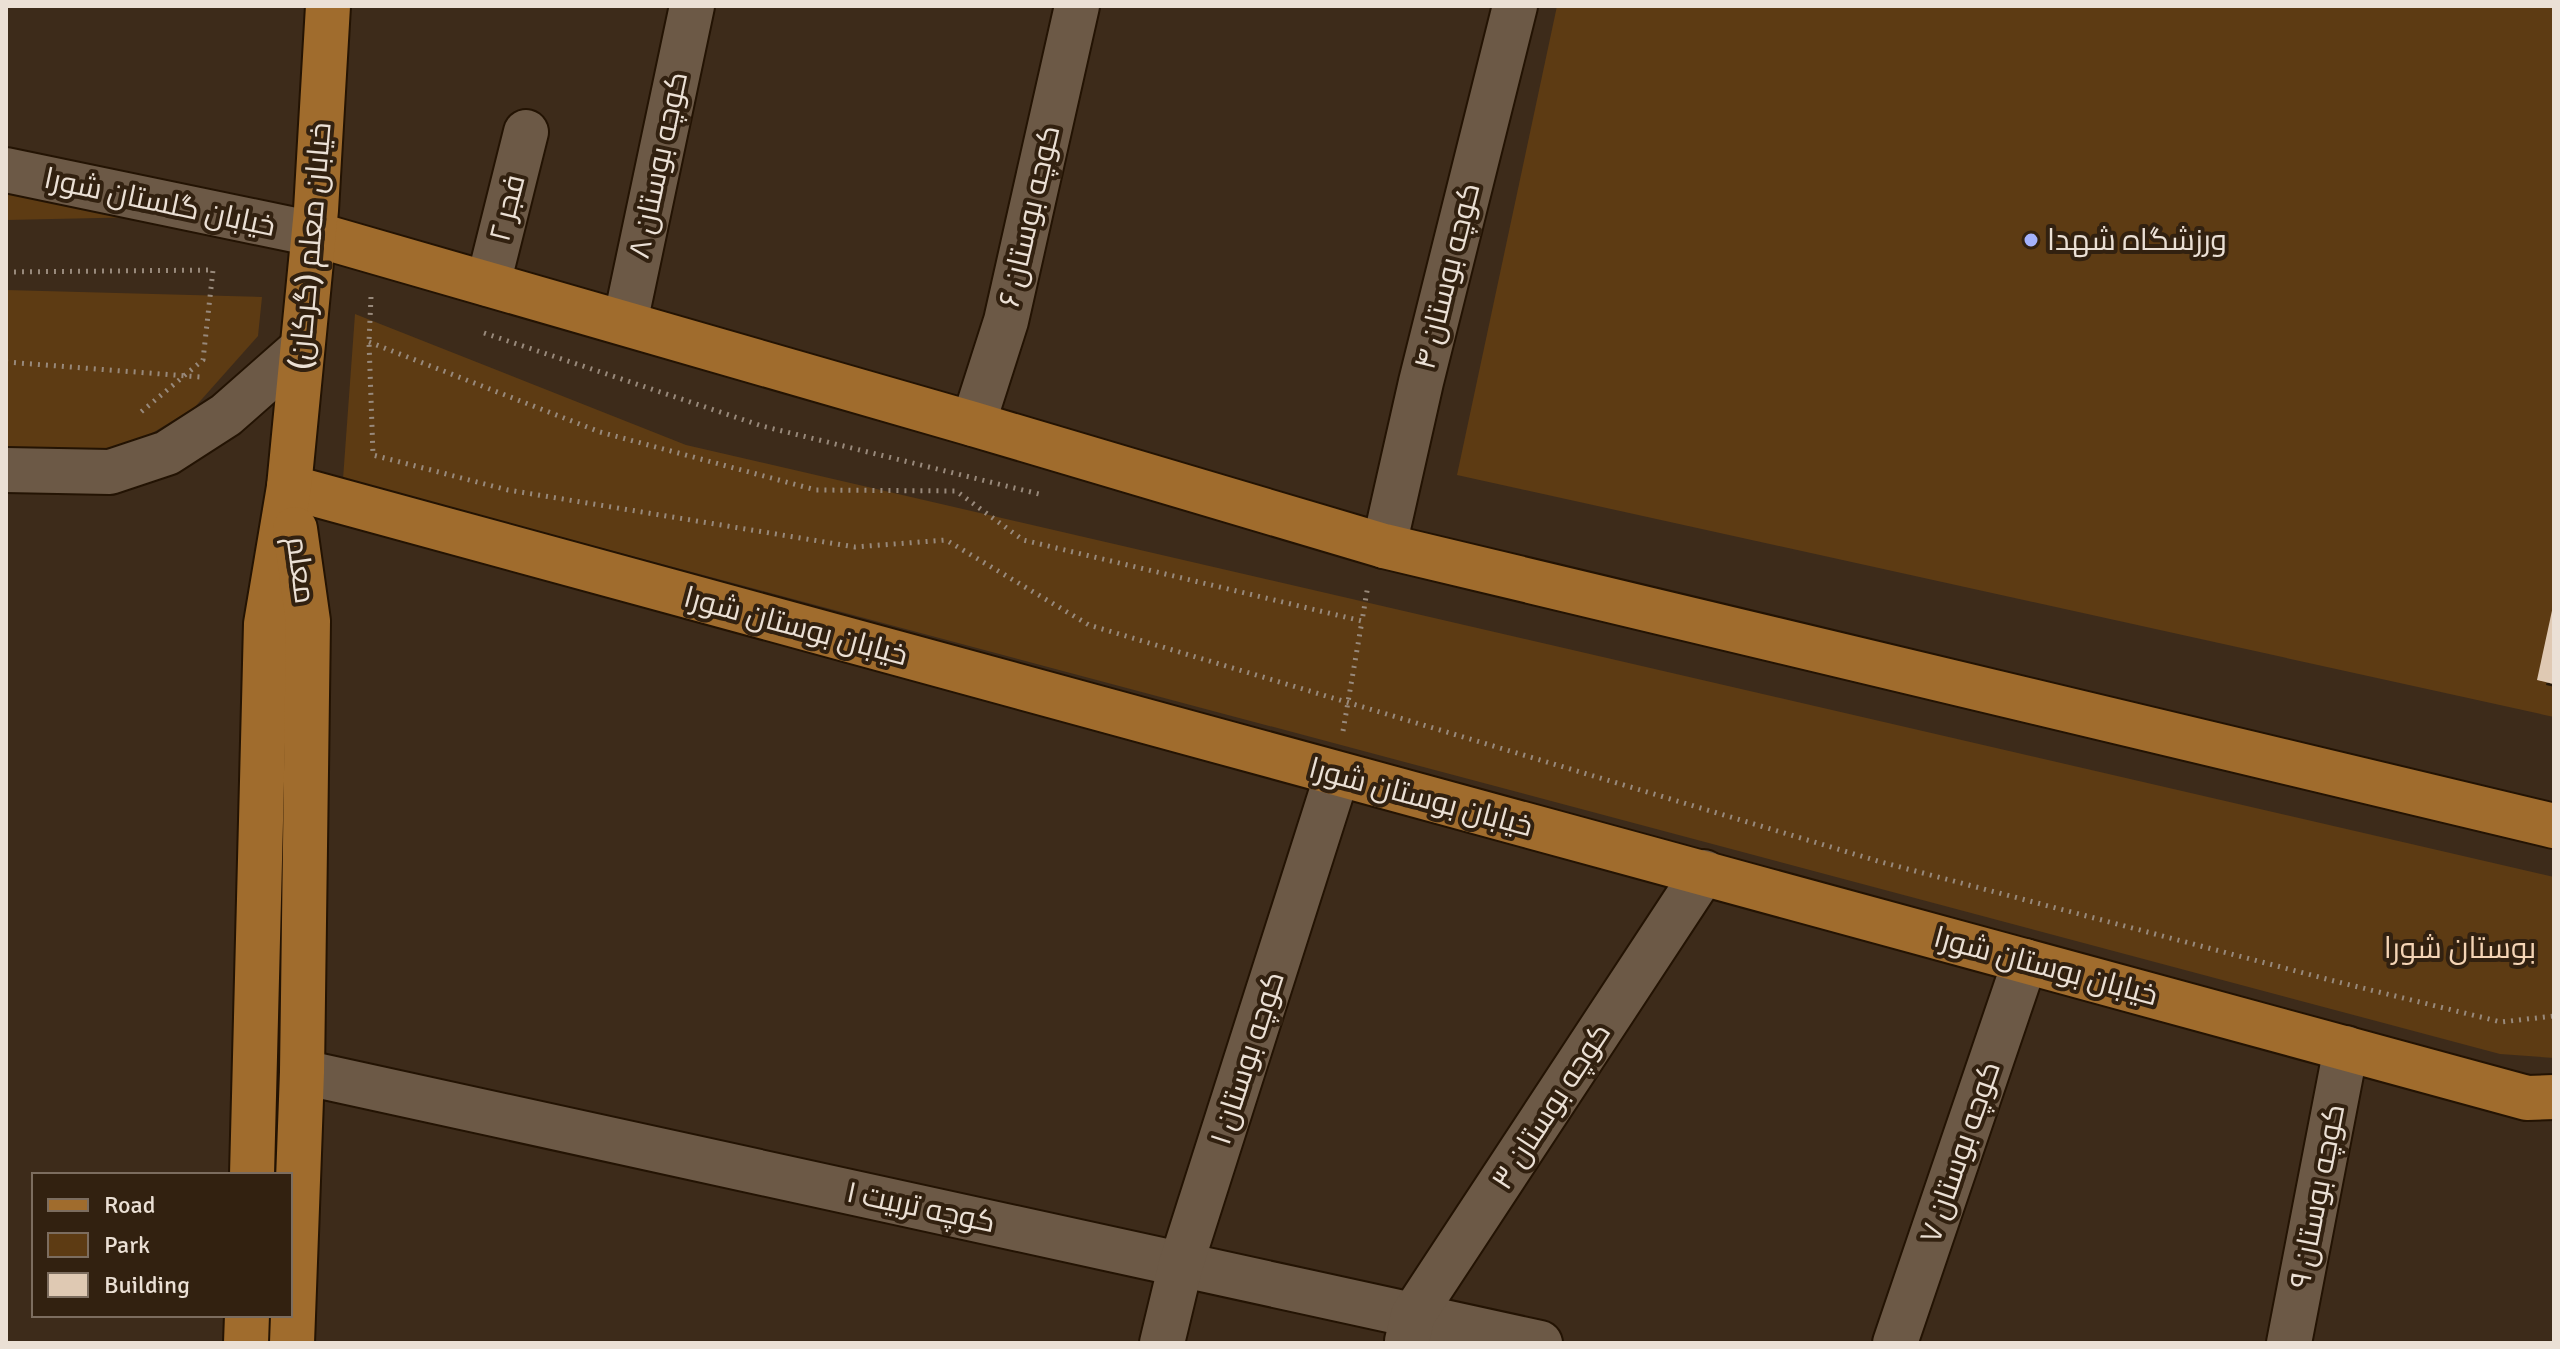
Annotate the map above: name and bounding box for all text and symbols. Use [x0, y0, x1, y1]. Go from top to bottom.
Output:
street label: کوچه بوستان ۸ [621, 68, 696, 262]
street label: خیابان معلم (گرکان) [281, 121, 341, 371]
street label: کوچه بوستان ۶ [991, 122, 1068, 311]
street label: خیابان گلستان شورا [41, 160, 279, 245]
street label: فجر ۲ [481, 171, 534, 245]
street label: کوچه بوستان ۴ [1406, 179, 1489, 373]
place label: ورزشگاه شهدا [2047, 222, 2227, 259]
marker: ورزشگاه شهدا [2022, 231, 2040, 249]
street label: معلم [277, 534, 324, 606]
street label: خیابان بوستان شورا [680, 579, 912, 674]
street label: خیابان بوستان شورا [1305, 750, 1537, 845]
street label: خیابان بوستان شورا [1930, 919, 2162, 1014]
park label: بوستان شورا [2384, 930, 2536, 967]
street label: کوچه بوستان ۱ [1202, 967, 1293, 1150]
street label: کوچه بوستان ۳ [1484, 1016, 1619, 1197]
street label: کوچه بوستان ۷ [1912, 1056, 2009, 1248]
street label: کوچه بوستان ۹ [2282, 1101, 2353, 1291]
legend [32, 1173, 292, 1317]
street label: کوچه تربیت ۱ [843, 1174, 999, 1241]
text: Road [104, 1190, 155, 1220]
text: Park [104, 1230, 150, 1260]
text: Building [104, 1270, 190, 1300]

